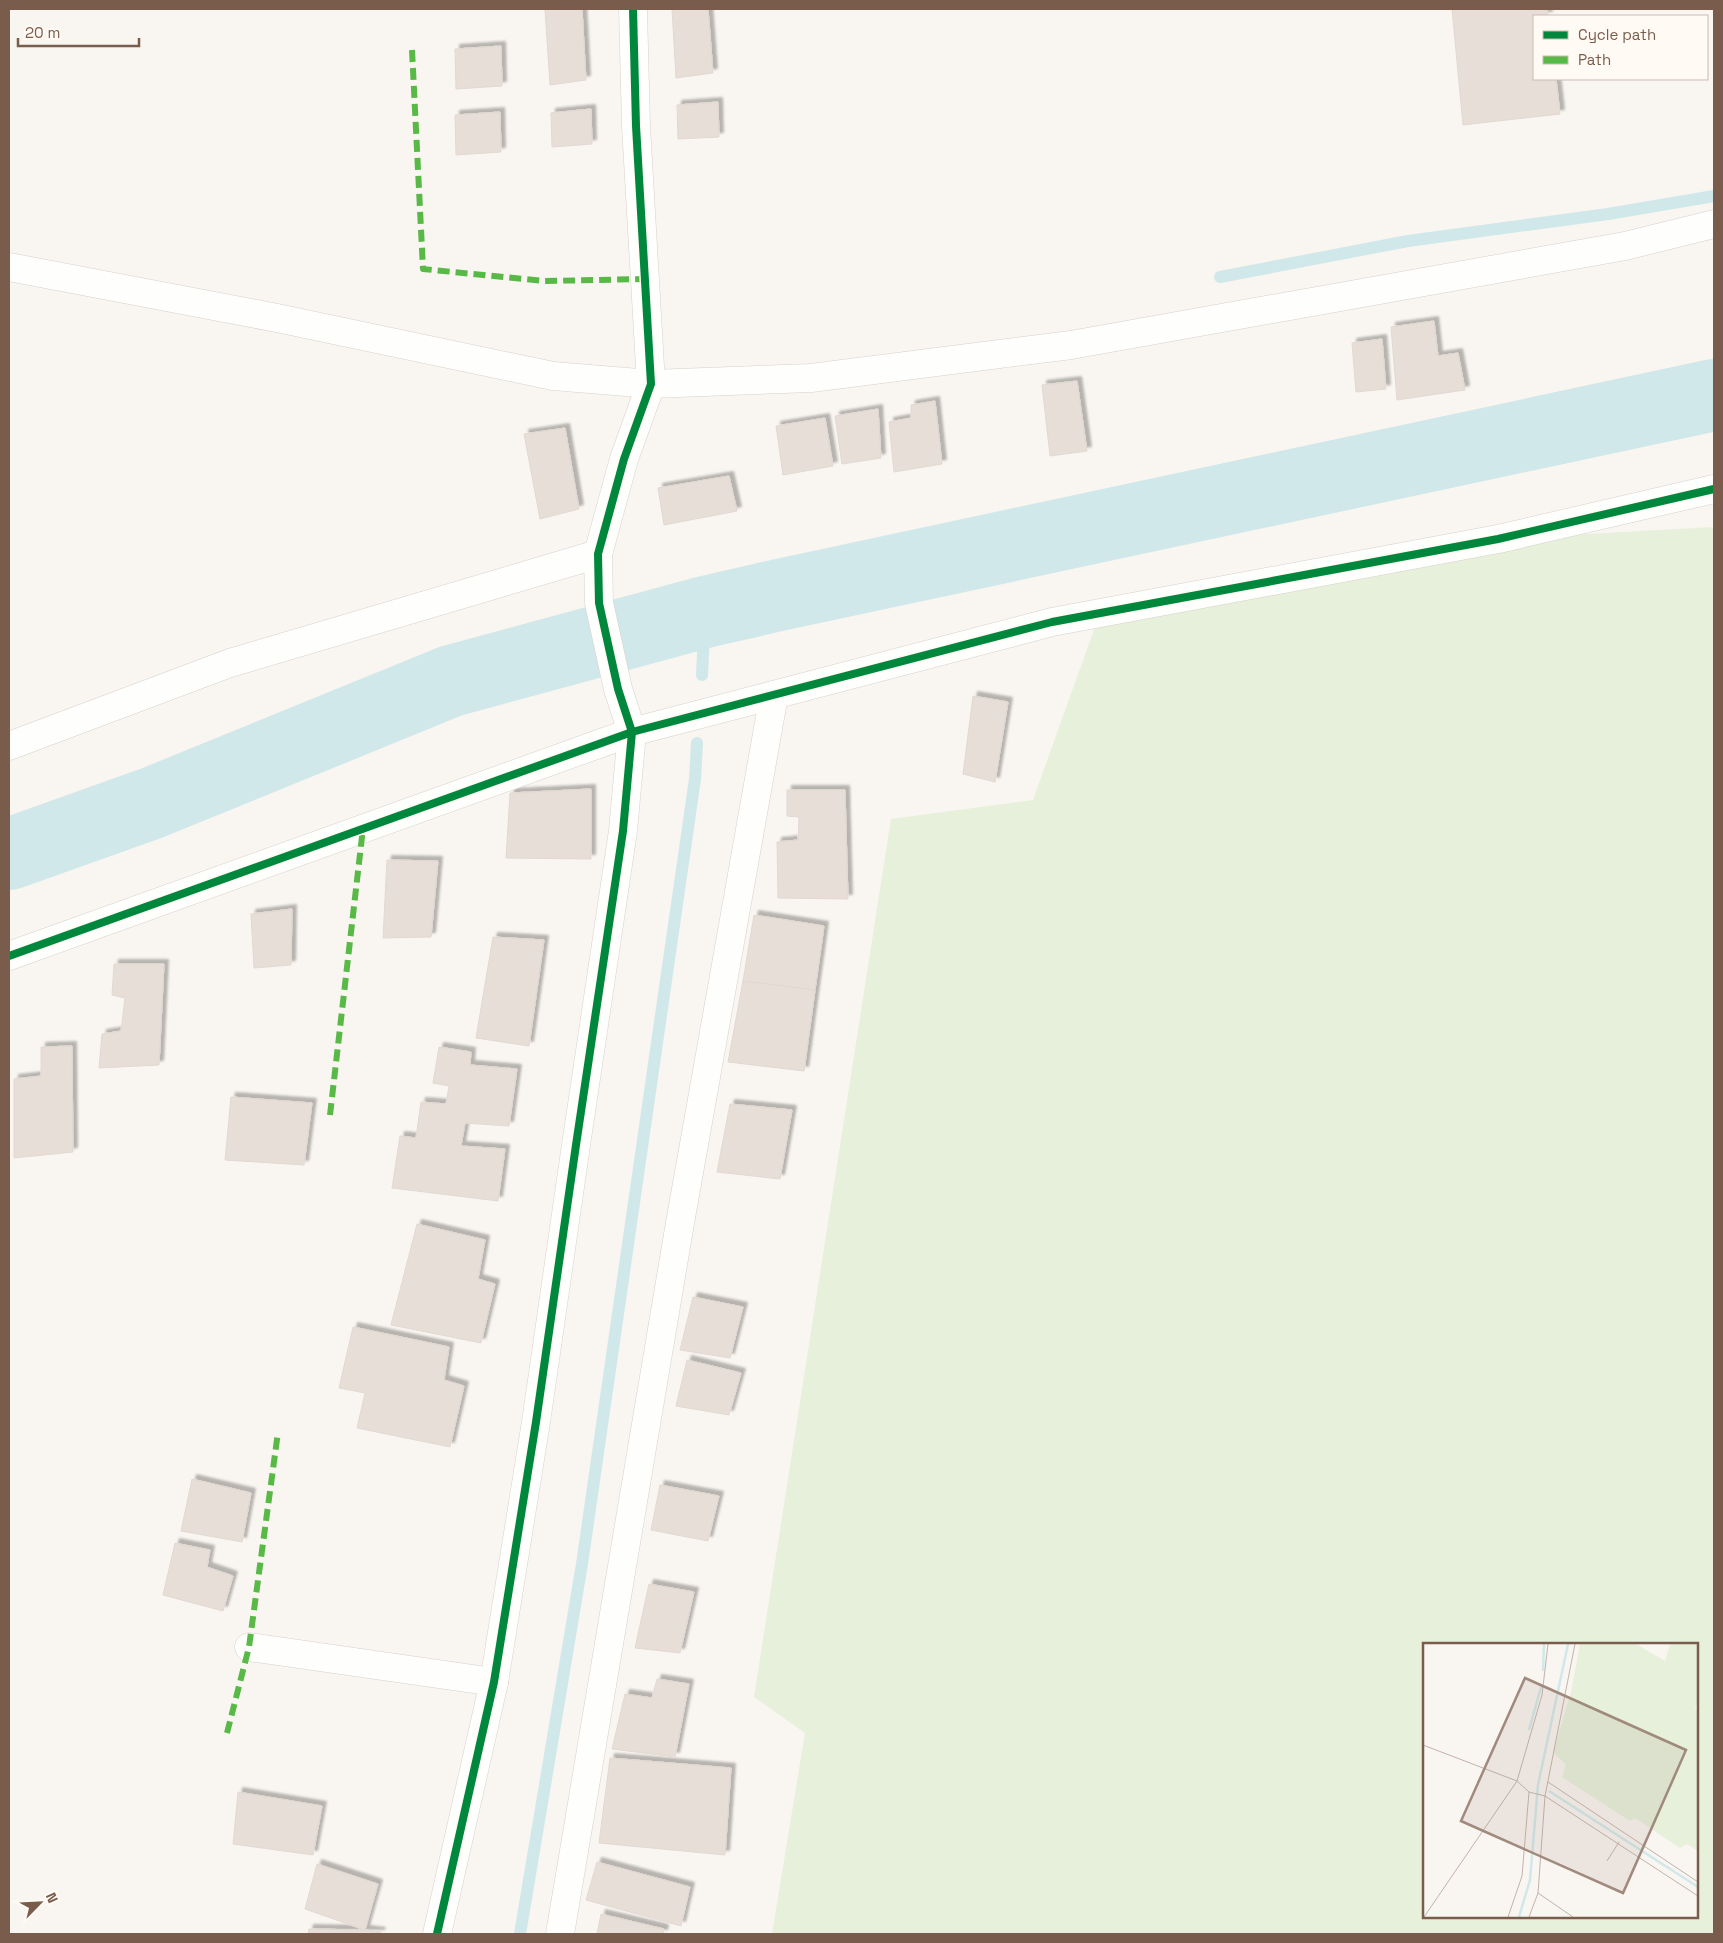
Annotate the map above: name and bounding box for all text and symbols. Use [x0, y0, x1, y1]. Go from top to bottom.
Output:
scale bar [18, 15, 139, 47]
legend [1533, 15, 1708, 80]
text: 20 m [25, 23, 60, 42]
text: Cycle path [1578, 25, 1656, 44]
text: Path [1578, 50, 1611, 69]
inset map [1423, 1643, 1698, 1918]
north arrow [15, 1878, 65, 1928]
text: N [42, 1890, 62, 1906]

